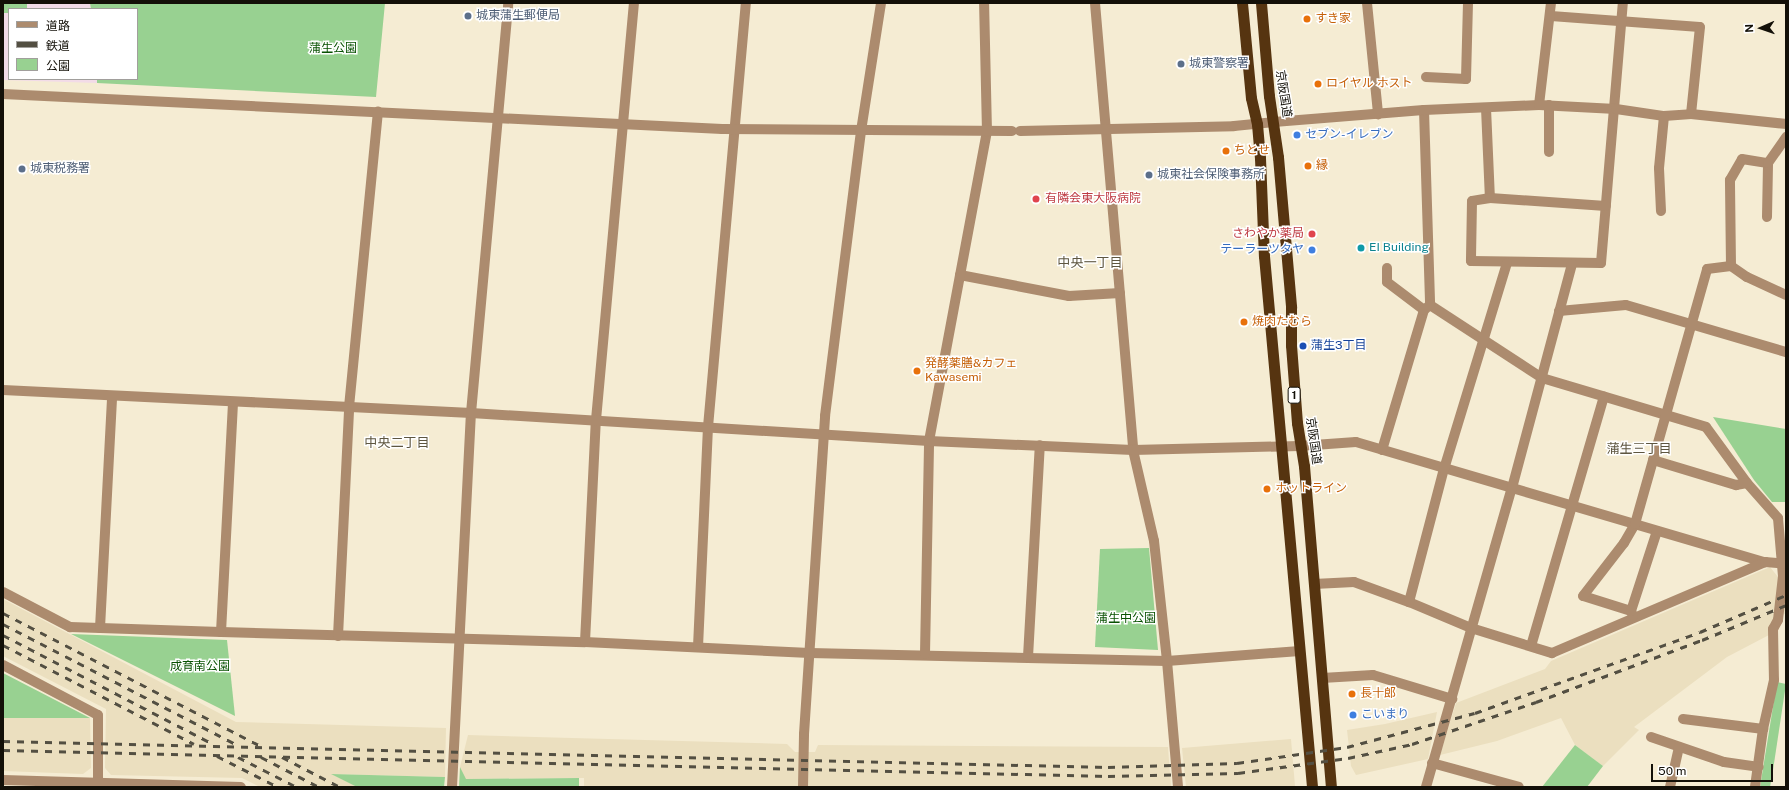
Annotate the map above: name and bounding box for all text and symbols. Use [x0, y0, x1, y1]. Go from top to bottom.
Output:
legend [8, 8, 138, 80]
north arrow [1741, 8, 1781, 48]
place label: 城東蒲生郵便局 [476, 9, 560, 23]
marker: 城東蒲生郵便局 [463, 11, 473, 21]
place label: すき家 [1315, 12, 1351, 26]
marker: すき家 [1302, 14, 1312, 24]
text: 道路 [46, 19, 70, 33]
text: N [1743, 24, 1755, 33]
text: 鉄道 [46, 39, 70, 53]
park label: 蒲生公園 [309, 42, 357, 56]
place label: 城東警察署 [1189, 57, 1249, 71]
text: 公園 [46, 59, 70, 73]
marker: 城東警察署 [1176, 59, 1186, 69]
street label: 京阪国道 [1272, 69, 1294, 119]
place label: ロイヤル ホスト [1326, 77, 1413, 91]
marker: ロイヤル ホスト [1313, 79, 1323, 89]
place label: セブン-イレブン [1305, 128, 1394, 142]
marker: セブン-イレブン [1292, 130, 1302, 140]
place label: ちとせ [1234, 144, 1270, 158]
marker: ちとせ [1221, 146, 1231, 156]
place label: 縁 [1316, 159, 1328, 173]
marker: 縁 [1303, 161, 1313, 171]
place label: 城東税務署 [30, 162, 90, 176]
marker: 城東税務署 [17, 164, 27, 174]
place label: 城東社会保険事務所 [1157, 168, 1265, 182]
marker: 城東社会保険事務所 [1144, 170, 1154, 180]
place label: 有隣会東大阪病院 [1045, 192, 1141, 206]
marker: 有隣会東大阪病院 [1030, 193, 1042, 205]
place label: さわやか薬局 [1232, 227, 1304, 241]
marker: さわやか薬局 [1307, 229, 1317, 239]
place label: EI Building [1369, 241, 1429, 255]
place label: テーラーツタヤ [1220, 243, 1304, 257]
marker: EI Building [1356, 243, 1366, 253]
marker: テーラーツタヤ [1307, 245, 1317, 255]
district label: 中央一丁目 [1058, 255, 1122, 271]
place label: 焼肉たむら [1252, 315, 1312, 329]
marker: 焼肉たむら [1239, 317, 1249, 327]
place label: 蒲生3丁目 [1311, 339, 1367, 353]
marker: 蒲生3丁目 [1298, 341, 1308, 351]
place label: 発酵薬膳&カフェ Kawasemi [925, 357, 1018, 385]
marker: 発酵薬膳&カフェ Kawasemi [912, 366, 922, 376]
road number: 1 [1287, 386, 1301, 404]
street label: 京阪国道 [1303, 416, 1323, 466]
district label: 中央二丁目 [365, 435, 429, 451]
district label: 蒲生三丁目 [1607, 441, 1671, 457]
place label: ホットライン [1275, 482, 1347, 496]
marker: ホットライン [1262, 484, 1272, 494]
park label: 蒲生中公園 [1096, 612, 1156, 626]
park label: 成育南公園 [170, 660, 230, 674]
place label: 長十郎 [1360, 687, 1396, 701]
marker: 長十郎 [1347, 689, 1357, 699]
place label: こいまり [1361, 708, 1409, 722]
marker: こいまり [1348, 710, 1358, 720]
scale bar [1653, 756, 1775, 782]
text: 50 m [1658, 764, 1686, 778]

